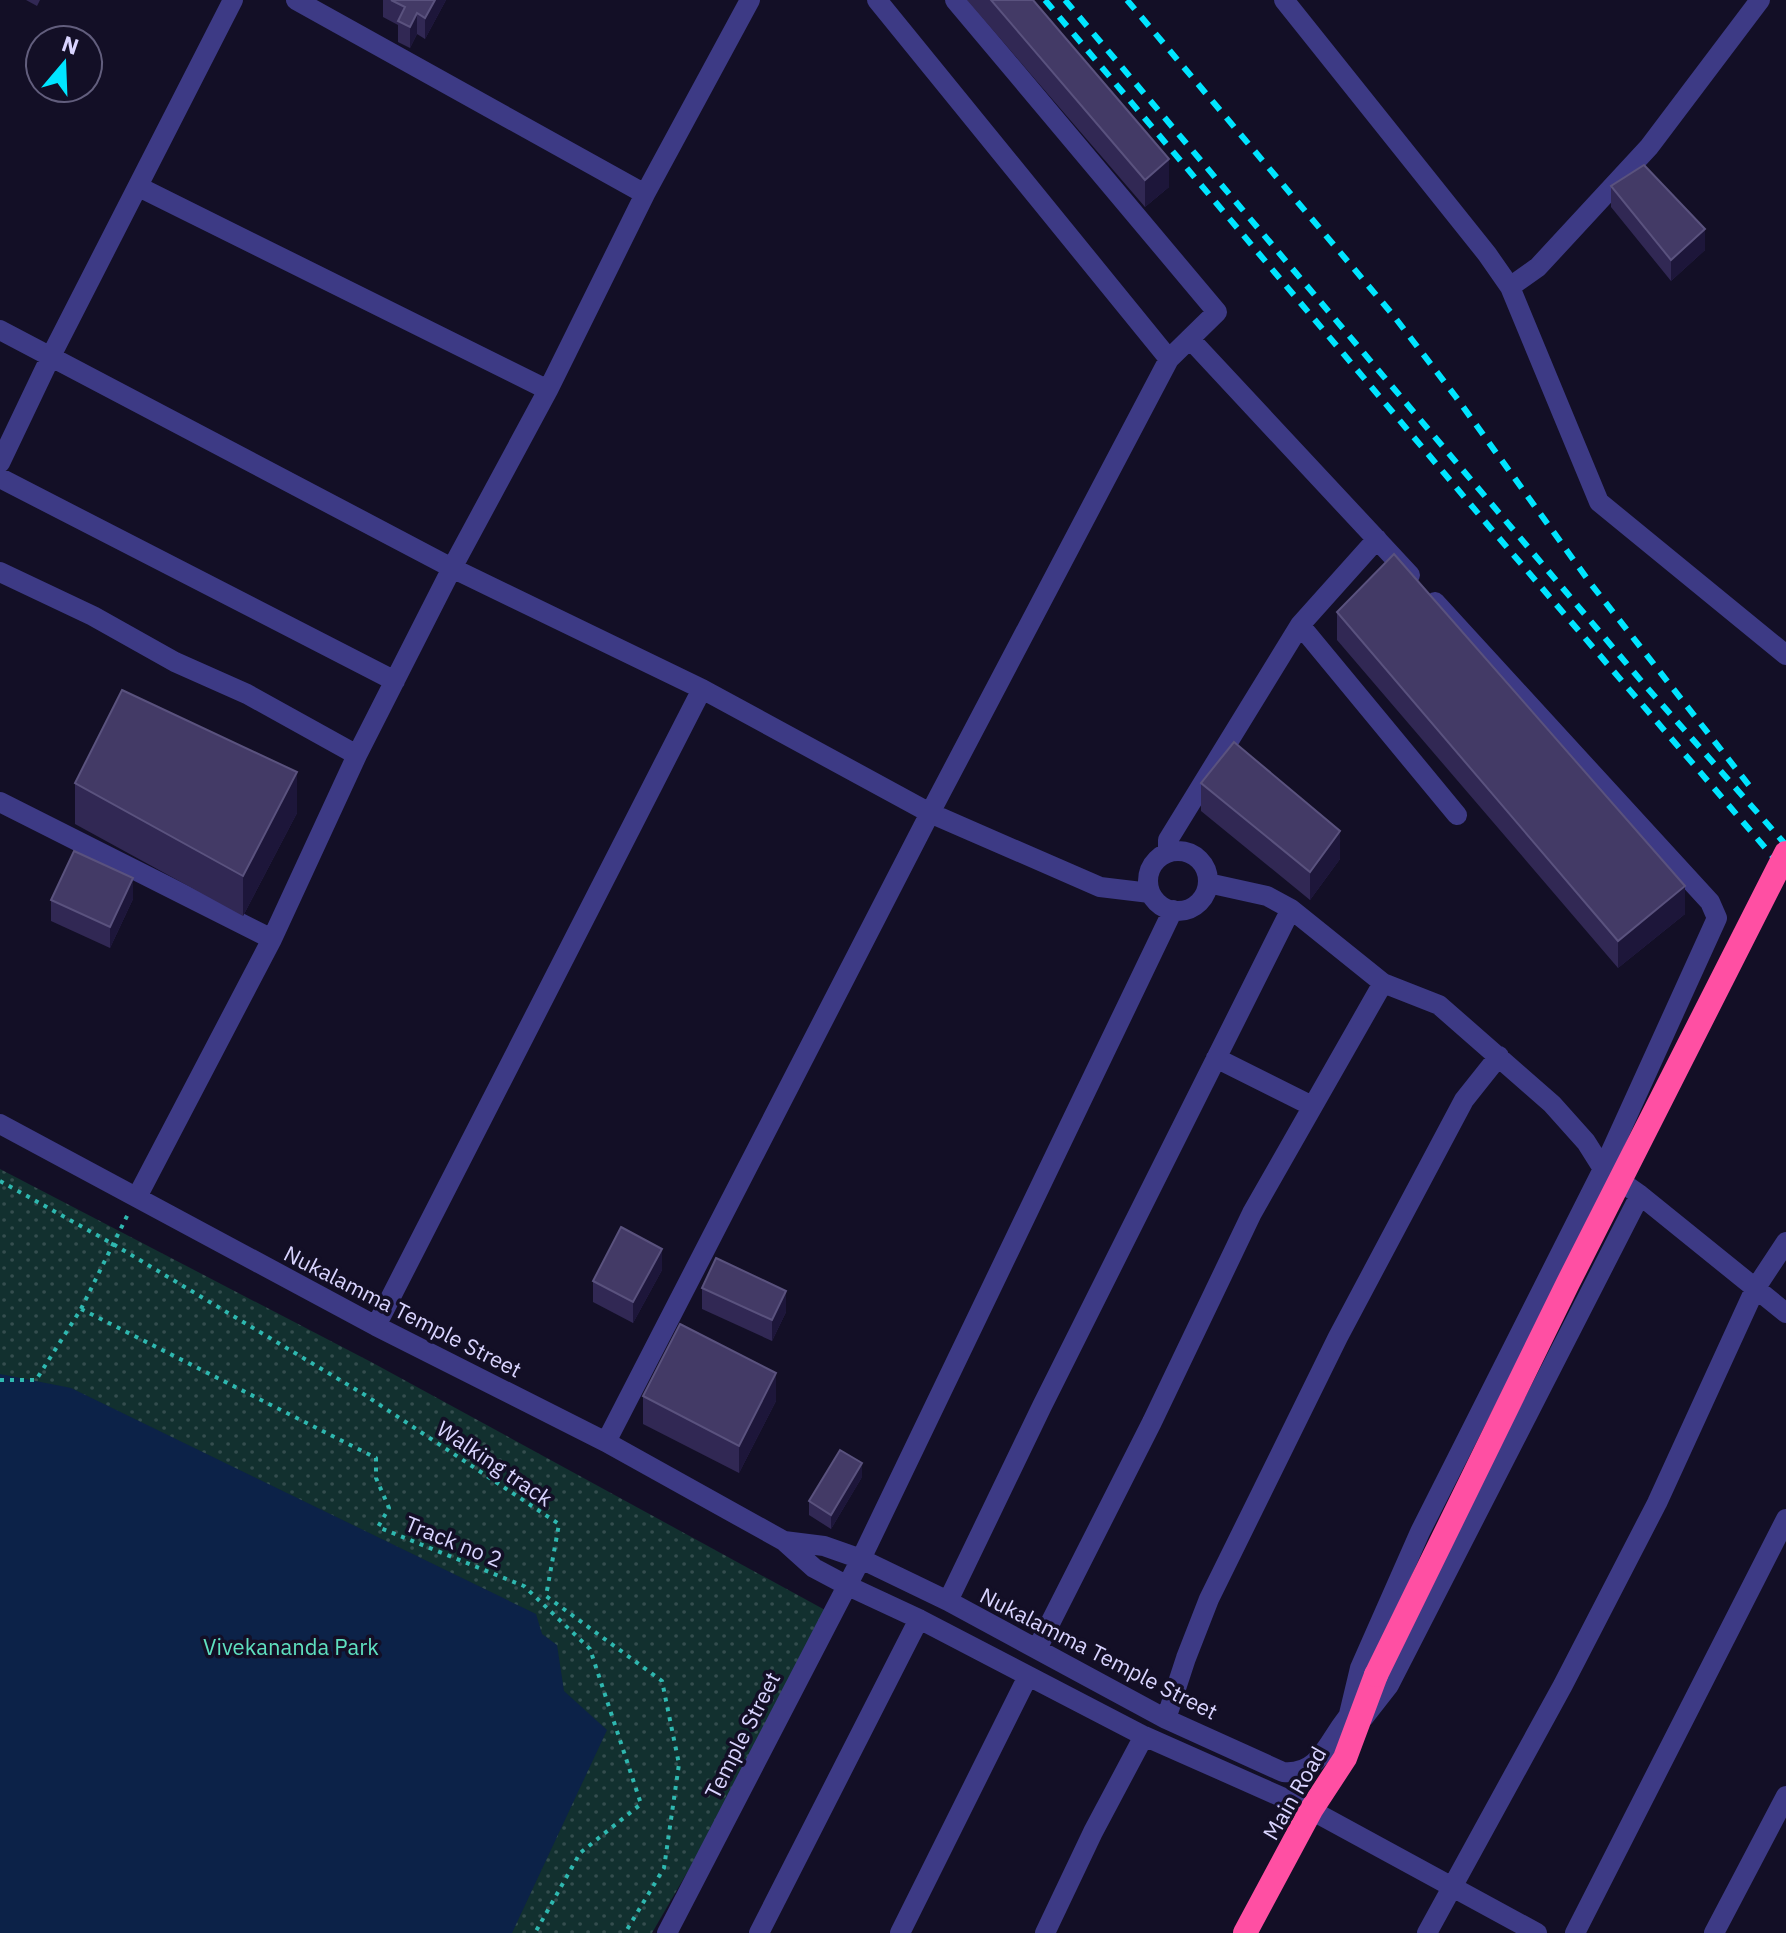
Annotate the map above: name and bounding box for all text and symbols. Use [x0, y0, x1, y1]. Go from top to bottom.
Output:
north arrow [24, 24, 104, 104]
text: N [58, 28, 83, 61]
street label: Nukalamma Temple Street [279, 1238, 527, 1384]
street label: Walking track [431, 1414, 559, 1513]
street label: Track no 2 [401, 1508, 507, 1574]
street label: Nukalamma Temple Street [975, 1580, 1223, 1726]
park label: Vivekananda Park [203, 1632, 379, 1661]
street label: Temple Street [698, 1667, 786, 1803]
street label: Main Road [1256, 1741, 1332, 1845]

